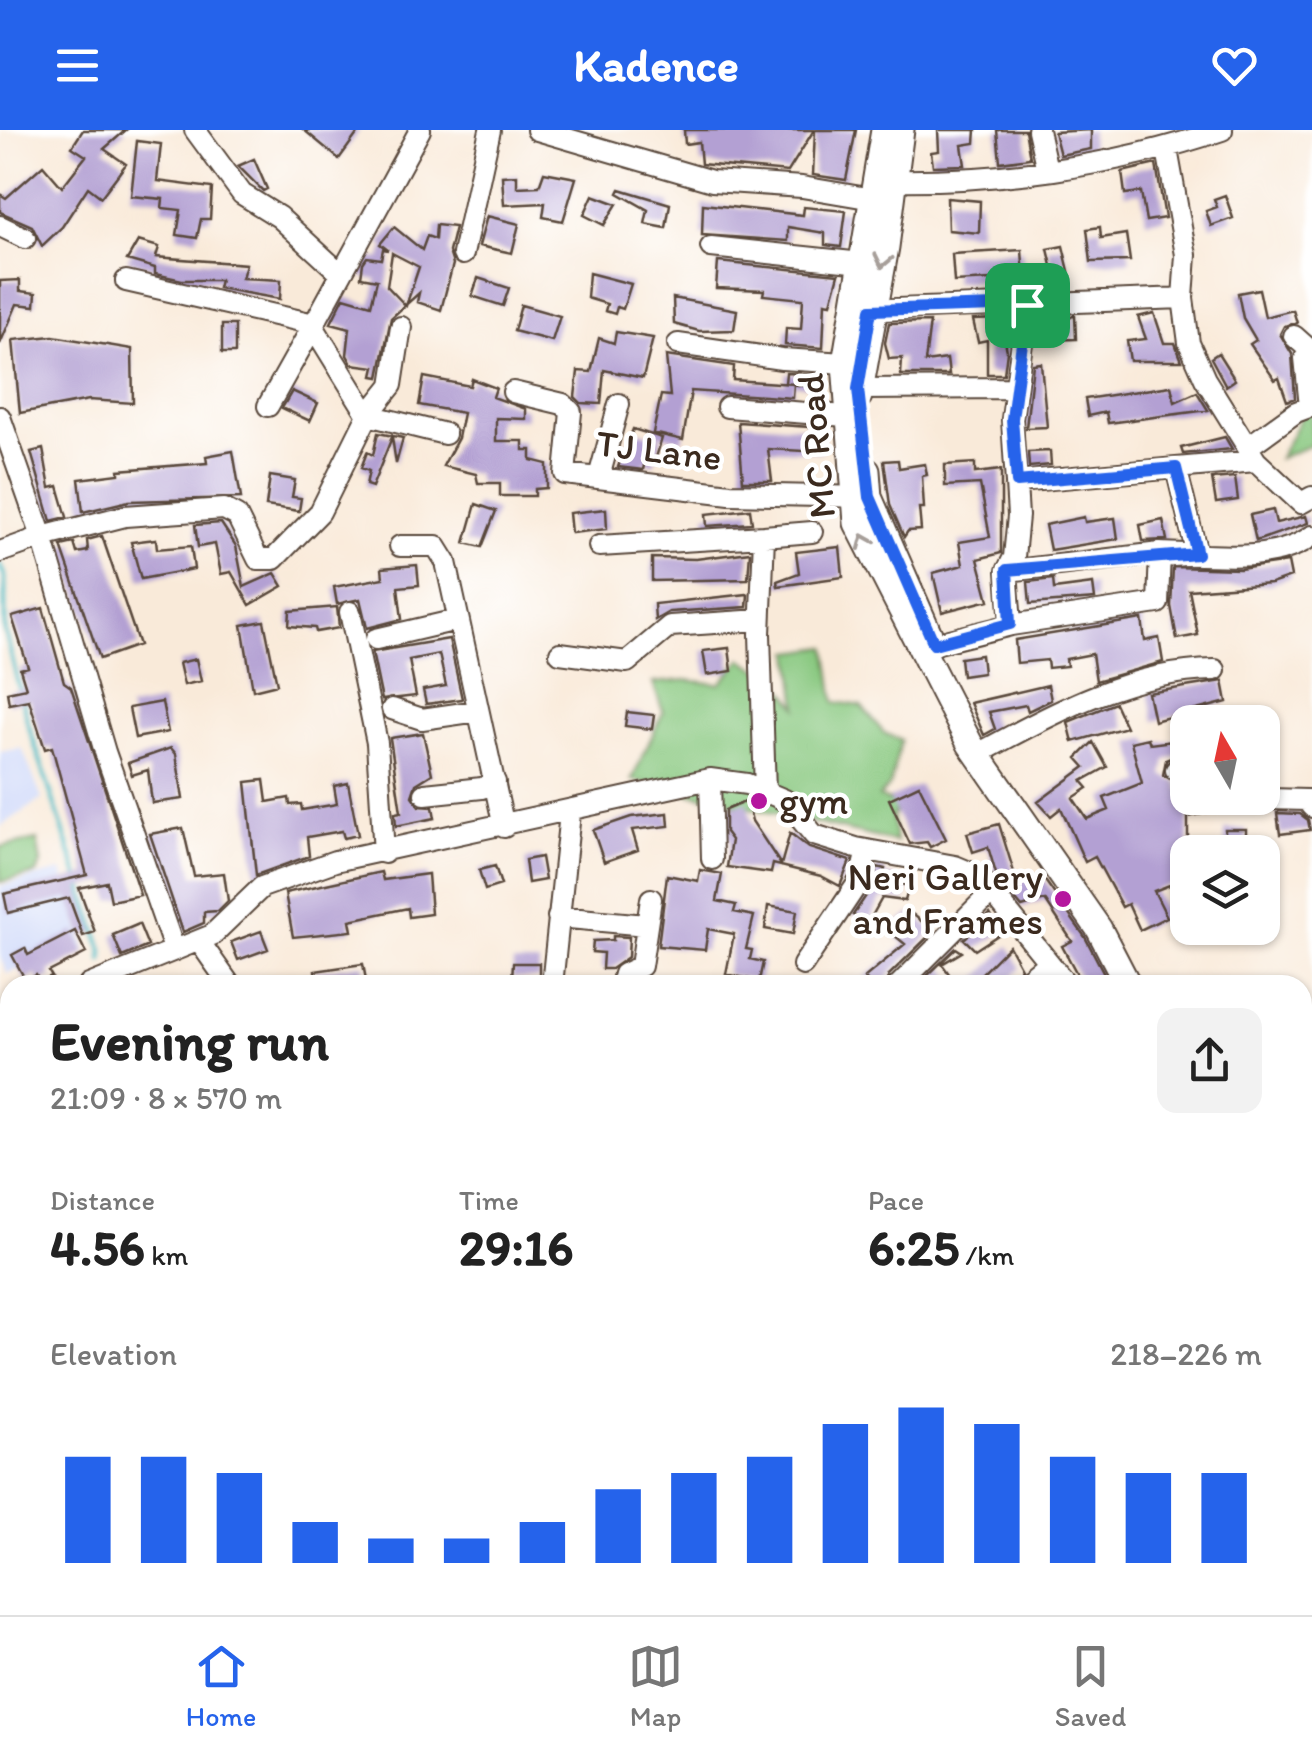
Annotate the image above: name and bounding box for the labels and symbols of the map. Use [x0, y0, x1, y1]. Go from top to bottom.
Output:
one-way arrow [874, 252, 895, 269]
pin [985, 263, 1070, 348]
street label: MC Road [787, 372, 845, 520]
street label: TJ Lane [594, 419, 724, 481]
one-way arrow [856, 533, 876, 551]
north arrow [1170, 705, 1280, 815]
place label: gym [779, 778, 848, 824]
marker: gym [748, 790, 770, 812]
place label: Neri Gallery and Frames [847, 854, 1043, 944]
marker: Neri Gallery and Frames [1052, 888, 1074, 910]

